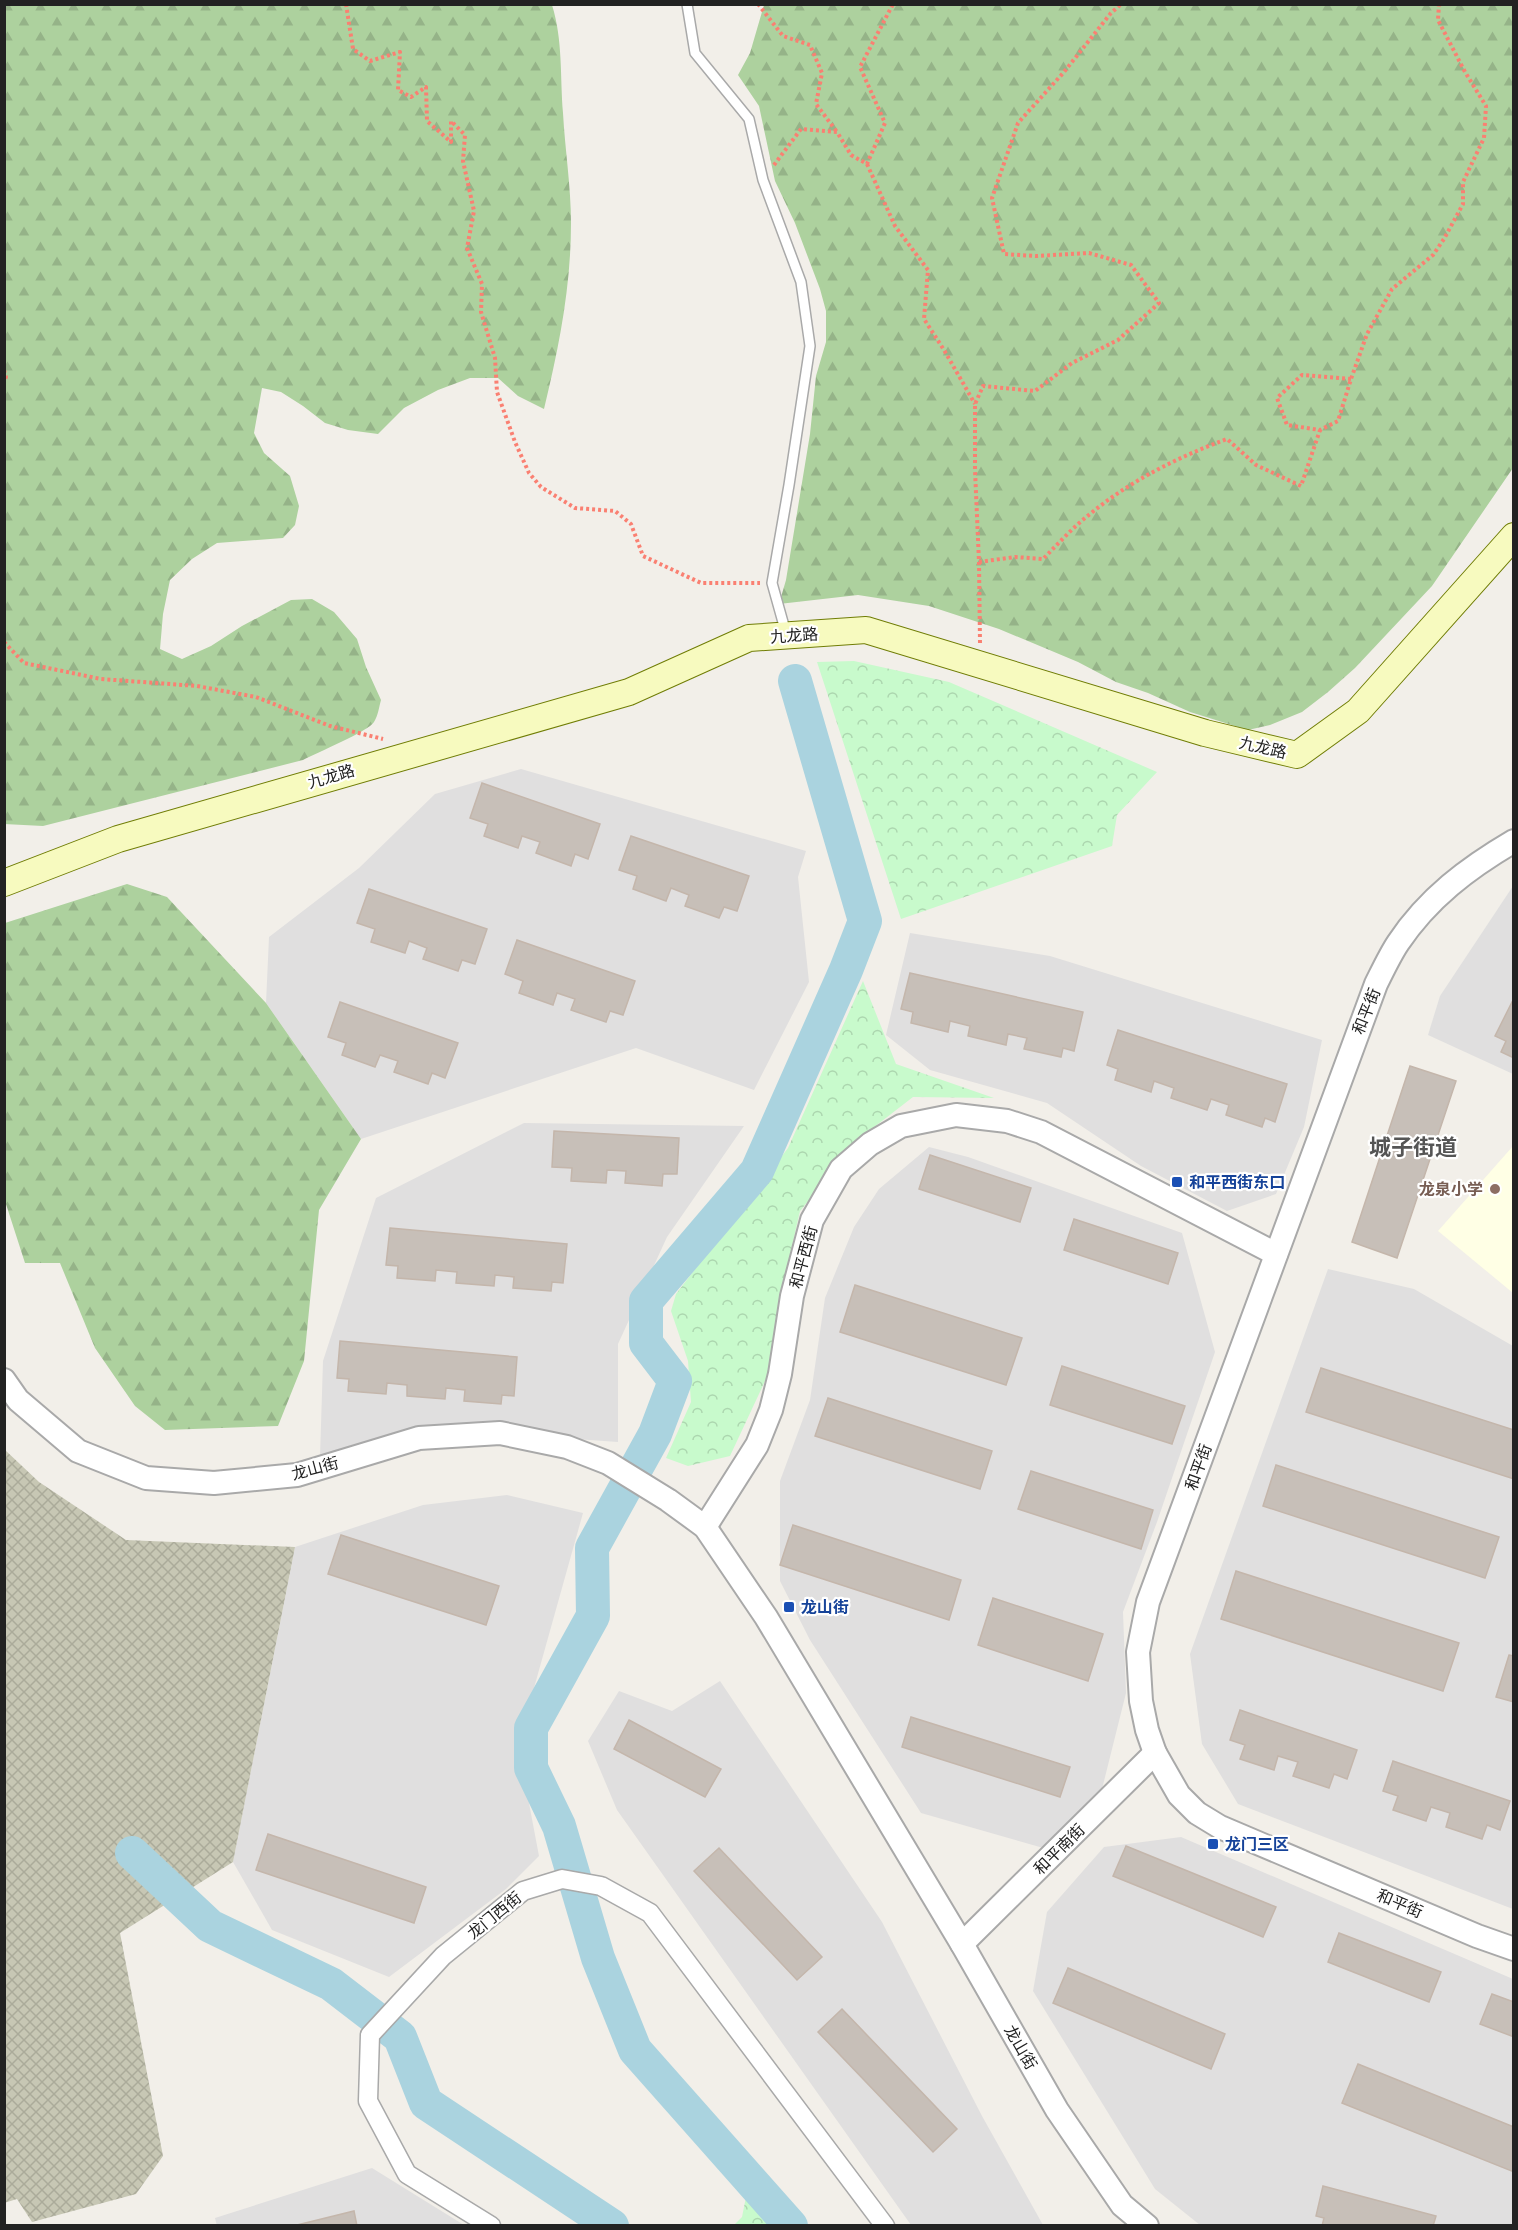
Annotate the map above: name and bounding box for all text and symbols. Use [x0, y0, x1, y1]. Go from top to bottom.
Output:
street label: 九龙路 [769, 624, 819, 646]
street label: 九龙路 [1238, 733, 1288, 761]
street label: 九龙路 [305, 761, 357, 791]
street label: 和平街 [1349, 985, 1383, 1037]
district label: 城子街道 [1369, 1134, 1457, 1160]
place label: 和平西街东口 [1189, 1173, 1285, 1191]
marker: 和平西街东口 [1170, 1175, 1184, 1189]
place label: 龙泉小学 [1419, 1180, 1483, 1198]
marker: 龙泉小学 [1488, 1182, 1502, 1196]
street label: 和平西街 [786, 1224, 820, 1290]
street label: 和平街 [1181, 1441, 1215, 1493]
street label: 龙山街 [289, 1453, 341, 1483]
place label: 龙山街 [801, 1598, 849, 1616]
marker: 龙山街 [782, 1600, 796, 1614]
street label: 和平南街 [1030, 1820, 1088, 1878]
place label: 龙门三区 [1225, 1835, 1289, 1853]
marker: 龙门三区 [1206, 1837, 1220, 1851]
street label: 和平街 [1374, 1885, 1426, 1921]
street label: 龙门西街 [463, 1888, 525, 1942]
street label: 龙山街 [1001, 2022, 1041, 2072]

